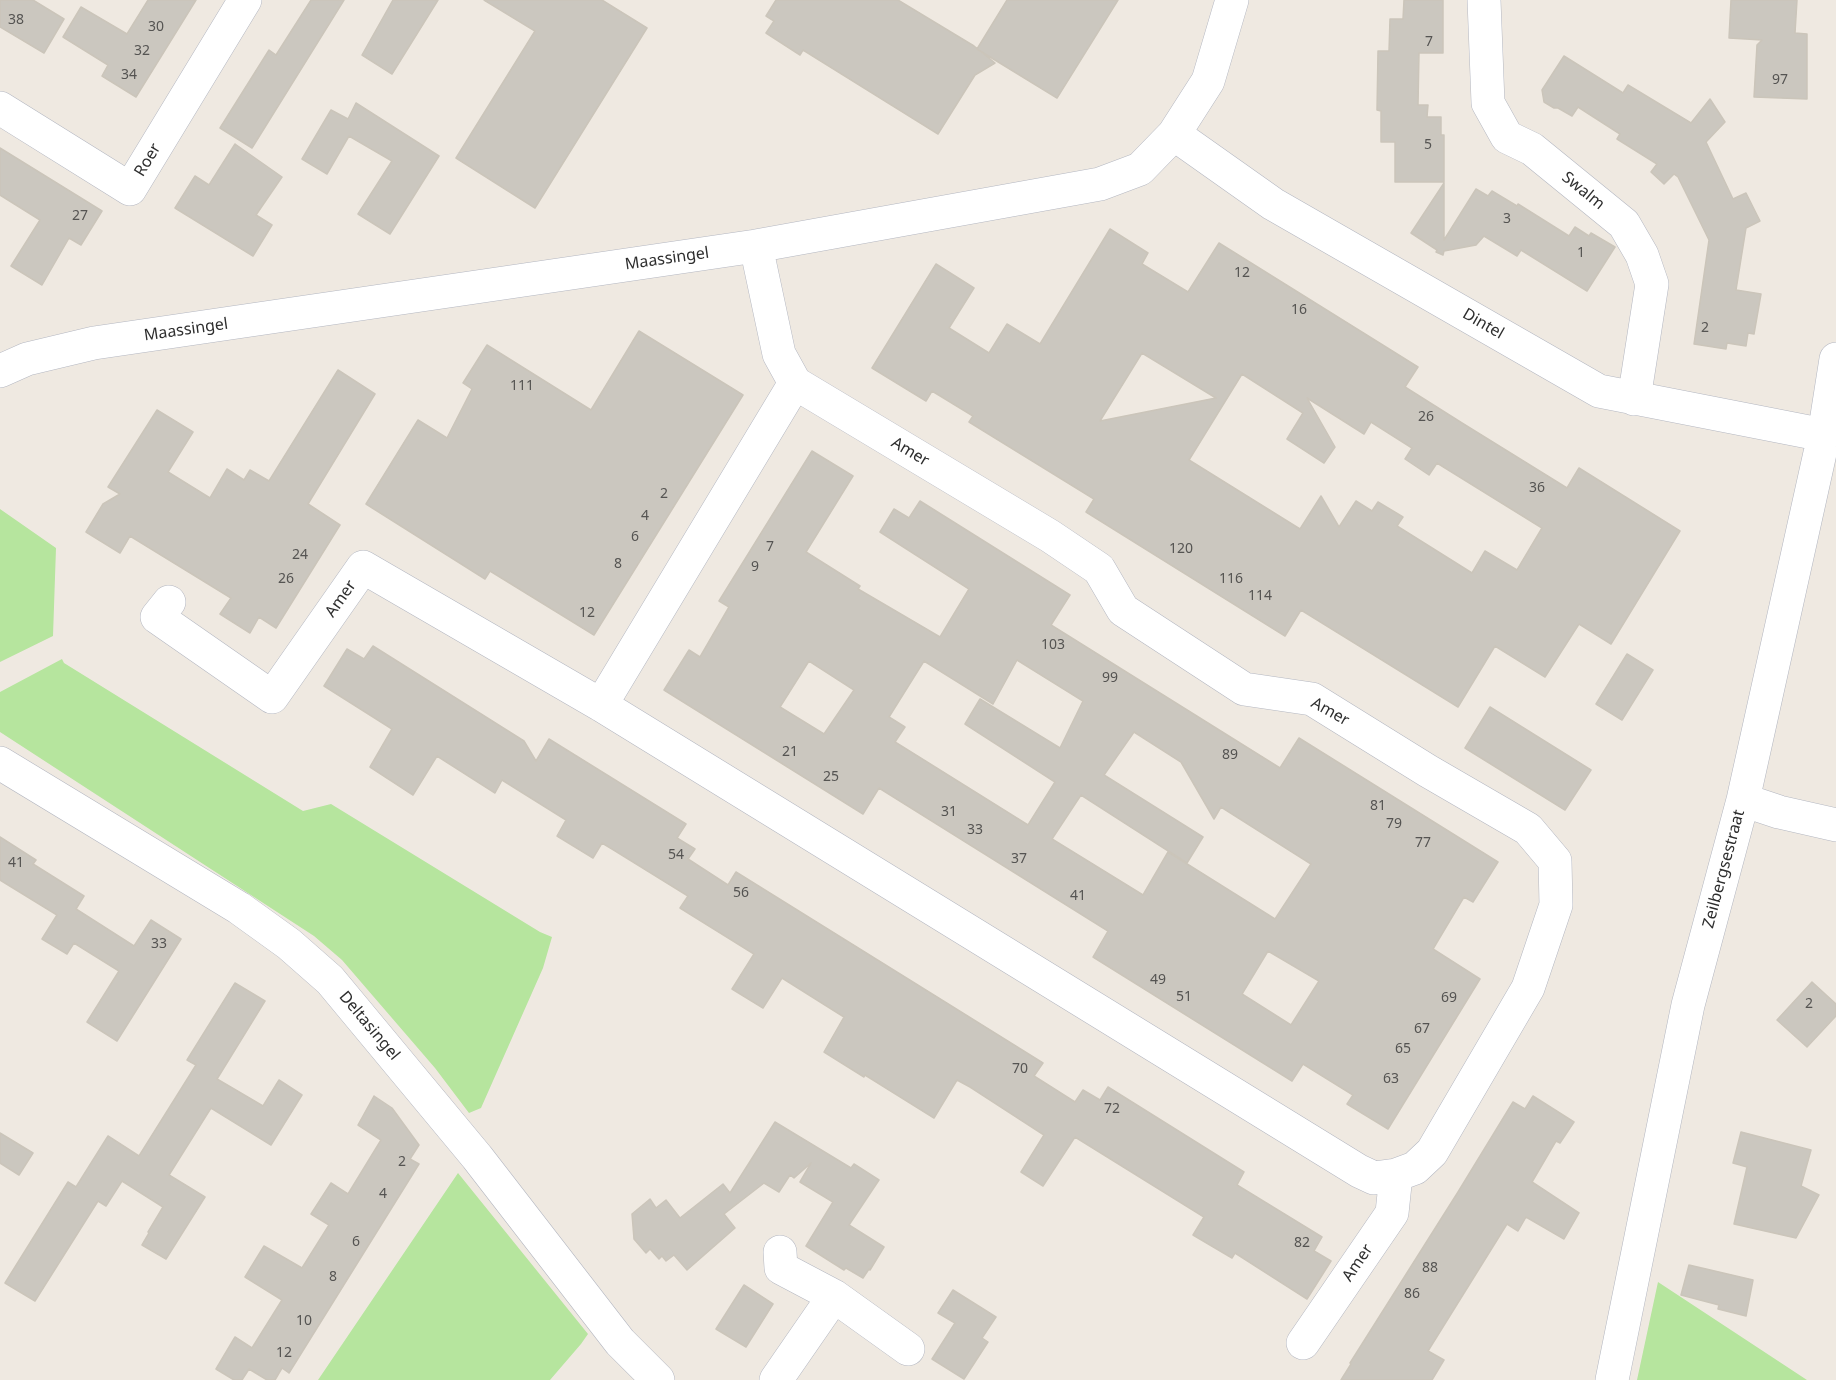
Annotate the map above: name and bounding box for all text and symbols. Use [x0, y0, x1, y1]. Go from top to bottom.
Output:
house number: 38 [8, 12, 24, 28]
house number: 30 [148, 19, 164, 35]
house number: 7 [1425, 34, 1433, 50]
house number: 32 [134, 43, 150, 59]
house number: 34 [121, 67, 137, 83]
house number: 97 [1772, 72, 1788, 88]
house number: 5 [1424, 137, 1432, 153]
street label: Roer [131, 140, 165, 180]
street label: Swalm [1558, 168, 1608, 214]
house number: 27 [72, 208, 88, 224]
house number: 3 [1503, 211, 1511, 227]
street label: Maassingel [624, 244, 710, 274]
house number: 1 [1577, 245, 1585, 261]
house number: 12 [1234, 265, 1250, 281]
house number: 16 [1291, 302, 1307, 318]
street label: Dintel [1459, 305, 1507, 343]
street label: Maassingel [143, 315, 229, 345]
house number: 2 [1701, 320, 1709, 336]
house number: 111 [510, 378, 534, 394]
house number: 26 [1418, 409, 1434, 425]
street label: Amer [888, 433, 932, 471]
house number: 36 [1529, 480, 1545, 496]
house number: 2 [660, 486, 668, 502]
house number: 4 [641, 508, 649, 524]
house number: 6 [631, 529, 639, 545]
house number: 7 [766, 539, 774, 555]
house number: 120 [1169, 541, 1193, 557]
house number: 24 [292, 547, 308, 563]
house number: 8 [614, 556, 622, 572]
house number: 9 [751, 559, 759, 575]
house number: 26 [278, 571, 294, 587]
house number: 116 [1219, 571, 1243, 587]
street label: Amer [321, 577, 361, 621]
house number: 114 [1248, 588, 1272, 604]
house number: 12 [579, 605, 595, 621]
house number: 103 [1041, 637, 1065, 653]
house number: 99 [1102, 670, 1118, 686]
street label: Amer [1307, 694, 1353, 730]
house number: 21 [782, 744, 798, 760]
house number: 89 [1222, 747, 1238, 763]
house number: 25 [823, 769, 839, 785]
house number: 81 [1370, 798, 1386, 814]
house number: 31 [941, 804, 957, 820]
street label: Zeilbergsestraat [1699, 808, 1749, 930]
house number: 79 [1386, 816, 1402, 832]
house number: 33 [967, 822, 983, 838]
house number: 77 [1415, 835, 1431, 851]
house number: 54 [668, 847, 684, 863]
house number: 37 [1011, 851, 1027, 867]
house number: 41 [8, 855, 24, 871]
house number: 56 [733, 885, 749, 901]
house number: 41 [1070, 888, 1086, 904]
house number: 33 [151, 936, 167, 952]
house number: 49 [1150, 972, 1166, 988]
street label: Deltasingel [335, 988, 403, 1064]
house number: 51 [1176, 989, 1192, 1005]
house number: 69 [1441, 990, 1457, 1006]
house number: 2 [1805, 996, 1813, 1012]
house number: 67 [1414, 1021, 1430, 1037]
house number: 65 [1395, 1041, 1411, 1057]
house number: 70 [1012, 1061, 1028, 1077]
house number: 63 [1383, 1071, 1399, 1087]
house number: 72 [1104, 1101, 1120, 1117]
house number: 2 [398, 1154, 406, 1170]
house number: 4 [379, 1186, 387, 1202]
house number: 6 [352, 1234, 360, 1250]
house number: 82 [1294, 1235, 1310, 1251]
street label: Amer [1339, 1241, 1377, 1285]
house number: 88 [1422, 1260, 1438, 1276]
house number: 8 [329, 1269, 337, 1285]
house number: 86 [1404, 1286, 1420, 1302]
house number: 10 [296, 1313, 312, 1329]
house number: 12 [276, 1345, 292, 1361]

